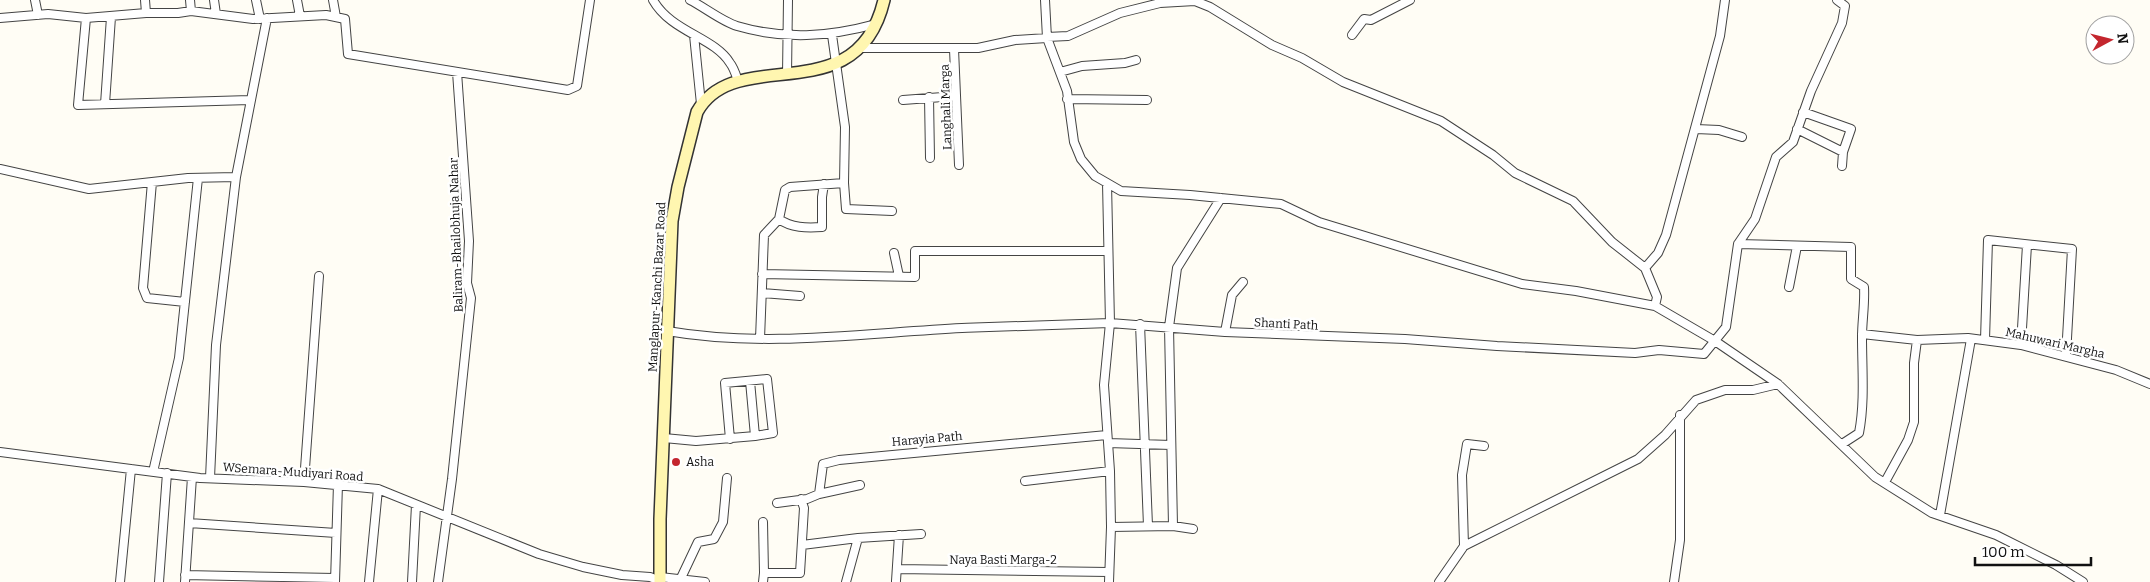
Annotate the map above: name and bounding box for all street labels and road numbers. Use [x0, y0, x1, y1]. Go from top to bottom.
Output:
street label: Langhali Marga [937, 63, 954, 150]
street label: Baliram-Bhailobhuja Nahar [446, 157, 466, 312]
street label: Manglapur-Kanchi Bazar Road [646, 202, 668, 372]
street label: Shanti Path [1254, 315, 1319, 333]
street label: Mahuwari Margha [2004, 325, 2106, 361]
street label: Harayia Path [891, 429, 963, 449]
street label: WSemara-Mudiyari Road [222, 460, 364, 484]
street label: Naya Basti Marga-2 [949, 553, 1057, 567]

